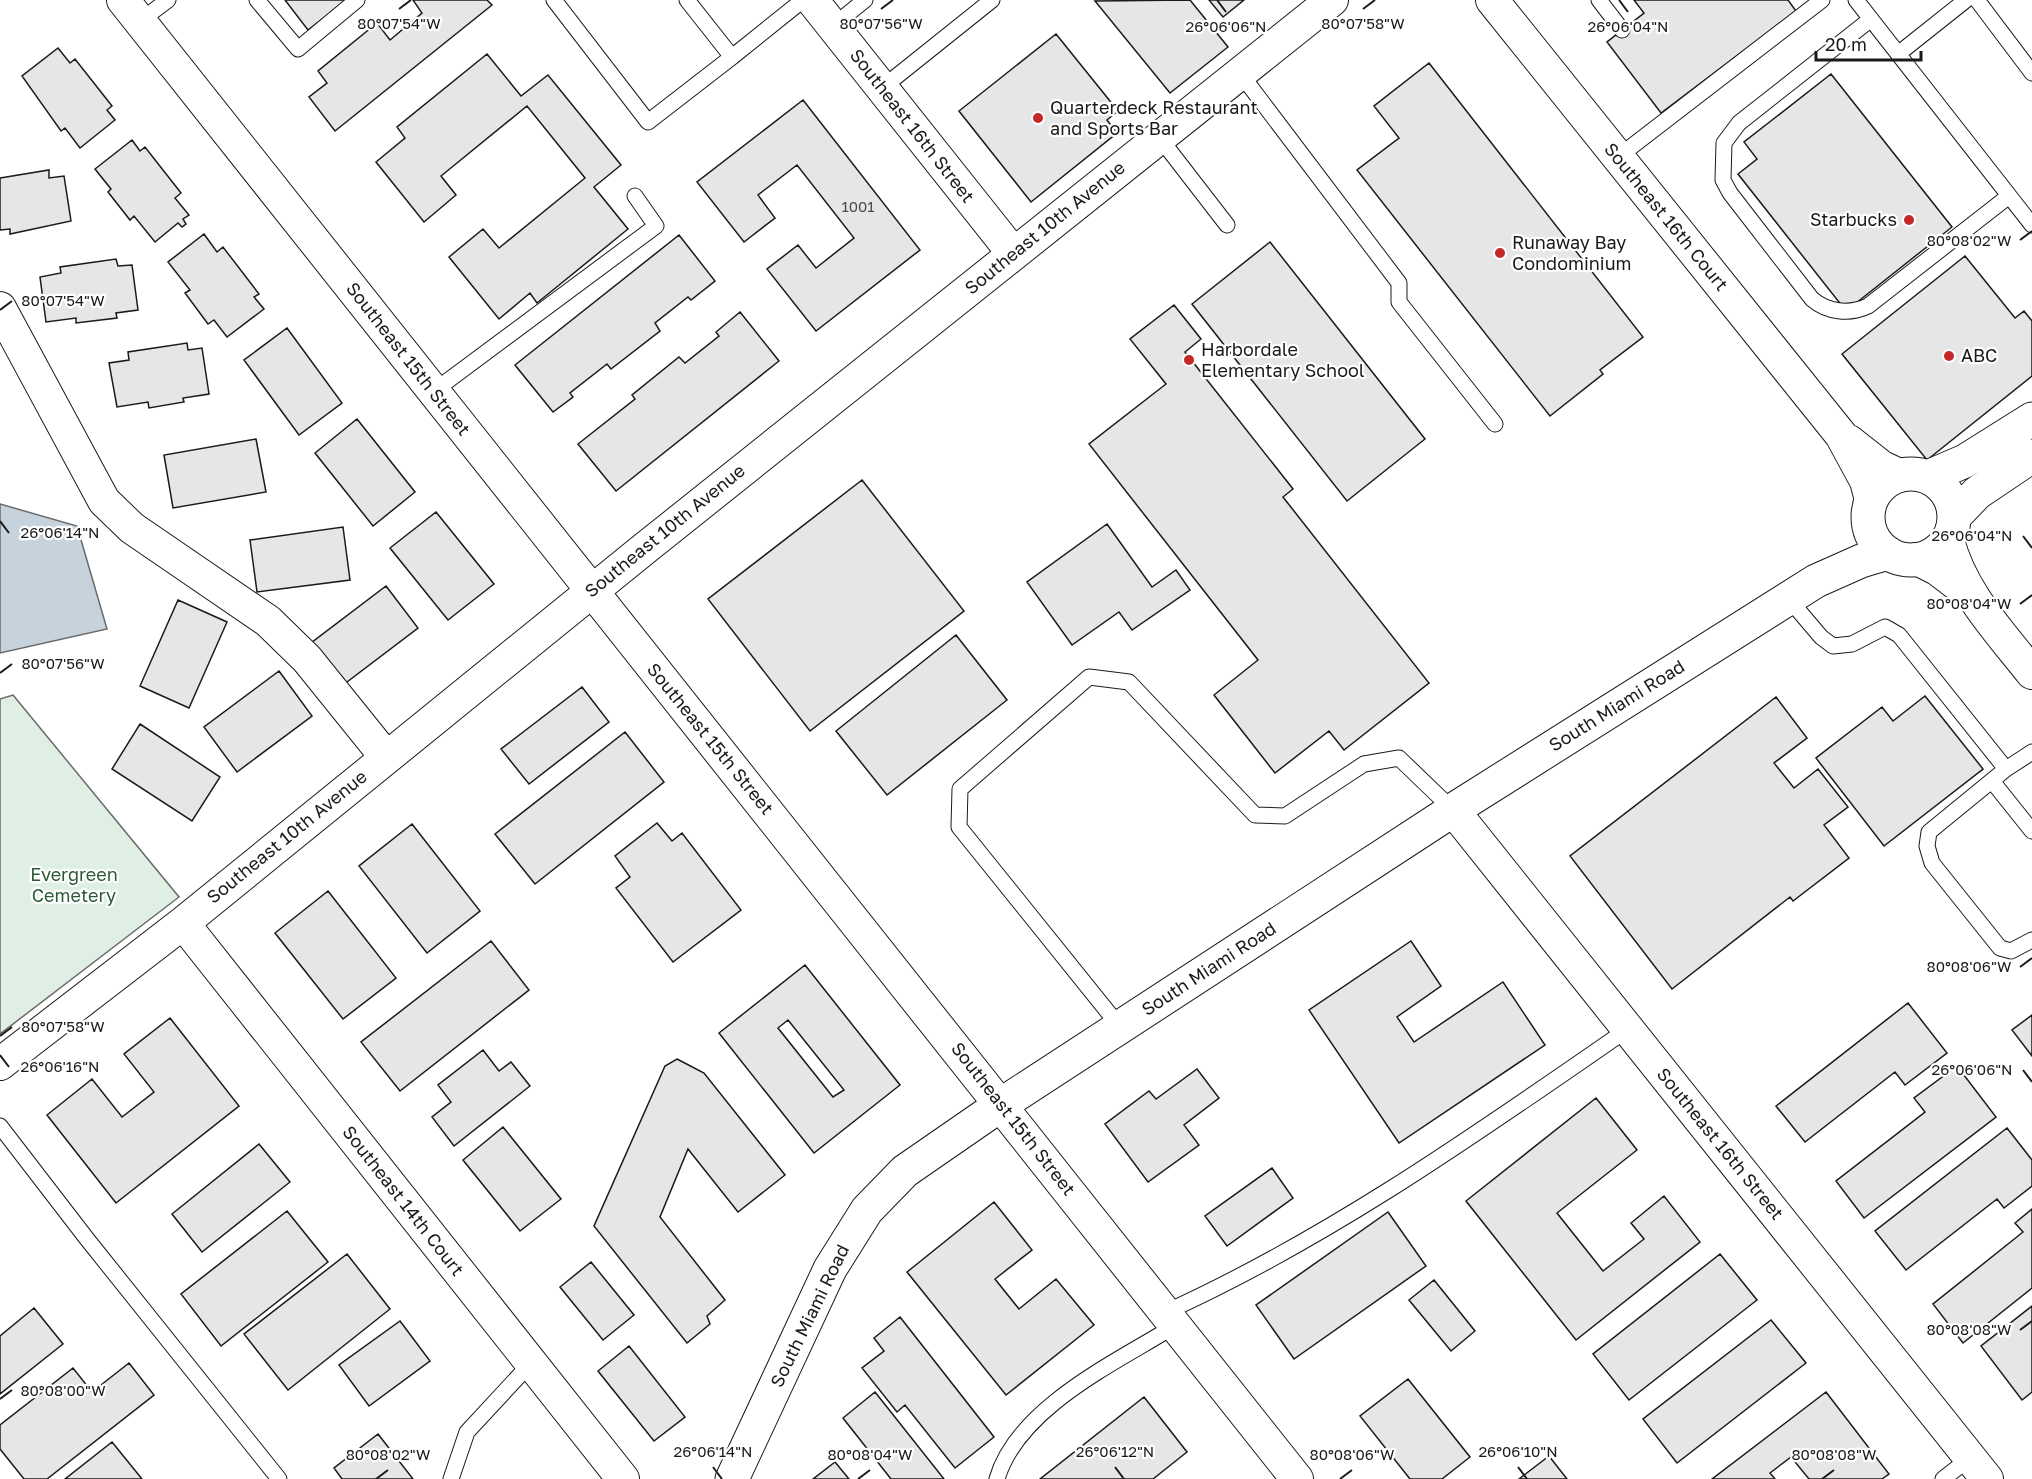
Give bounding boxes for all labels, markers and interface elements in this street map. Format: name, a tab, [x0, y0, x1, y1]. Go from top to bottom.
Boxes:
text: 80°07'54"W	[357, 14, 441, 32]
text: 80°07'56"W	[839, 14, 923, 32]
text: 80°07'58"W	[1321, 14, 1405, 32]
text: 26°06'06"N	[1186, 17, 1266, 35]
text: 26°06'04"N	[1587, 17, 1669, 35]
scale bar	[1816, 24, 1921, 62]
text: 20 m	[1825, 33, 1867, 55]
street label: Southeast 16th Street	[846, 44, 980, 207]
place label: Quarterdeck Restaurant and Sports Bar	[1050, 96, 1258, 139]
marker: Quarterdeck Restaurant and Sports Bar	[1031, 111, 1045, 125]
street label: Southeast 16th Court	[1600, 138, 1733, 295]
street label: Southeast 10th Avenue	[960, 156, 1129, 299]
house number: 1001	[841, 197, 875, 215]
place label: Starbucks	[1810, 208, 1897, 230]
marker: Starbucks	[1902, 213, 1916, 227]
place label: Runaway Bay Condominium	[1512, 231, 1631, 274]
text: 80°08'02"W	[1927, 231, 2011, 249]
marker: Runaway Bay Condominium	[1493, 246, 1507, 260]
street label: Southeast 15th Street	[342, 277, 476, 439]
text: 80°07'54"W	[21, 291, 105, 309]
place label: Harbordale Elementary School	[1201, 338, 1365, 381]
place label: ABC	[1961, 344, 1997, 366]
marker: ABC	[1942, 349, 1956, 363]
marker: Harbordale Elementary School	[1182, 353, 1196, 367]
street label: Southeast 10th Avenue	[580, 459, 749, 602]
text: 26°06'14"N	[21, 523, 99, 541]
text: 26°06'04"N	[1931, 526, 2013, 544]
text: 80°08'04"W	[1926, 594, 2012, 612]
text: 80°07'56"W	[21, 654, 105, 672]
street label: South Miami Road	[1545, 655, 1688, 756]
street label: Southeast 15th Street	[643, 658, 779, 819]
street label: Southeast 10th Avenue	[202, 765, 371, 908]
park label: Evergreen Cemetery	[30, 863, 118, 906]
street label: South Miami Road	[1137, 917, 1280, 1020]
text: 80°08'06"W	[1927, 957, 2011, 975]
text: 80°07'58"W	[21, 1017, 105, 1035]
street label: Southeast 15th Street	[947, 1037, 1081, 1199]
text: 26°06'16"N	[21, 1057, 99, 1075]
text: 26°06'06"N	[1932, 1060, 2012, 1078]
street label: Southeast 16th Street	[1653, 1063, 1789, 1224]
street label: Southeast 14th Court	[338, 1121, 469, 1280]
street label: South Miami Road	[765, 1241, 853, 1390]
text: 80°08'08"W	[1926, 1320, 2012, 1338]
text: 80°08'00"W	[20, 1381, 106, 1399]
text: 26°06'14"N	[674, 1442, 752, 1460]
text: 26°06'12"N	[1076, 1442, 1154, 1460]
text: 26°06'10"N	[1478, 1442, 1558, 1460]
text: 80°08'02"W	[346, 1445, 430, 1463]
text: 80°08'04"W	[827, 1445, 913, 1463]
text: 80°08'06"W	[1310, 1445, 1394, 1463]
text: 80°08'08"W	[1791, 1445, 1877, 1463]

